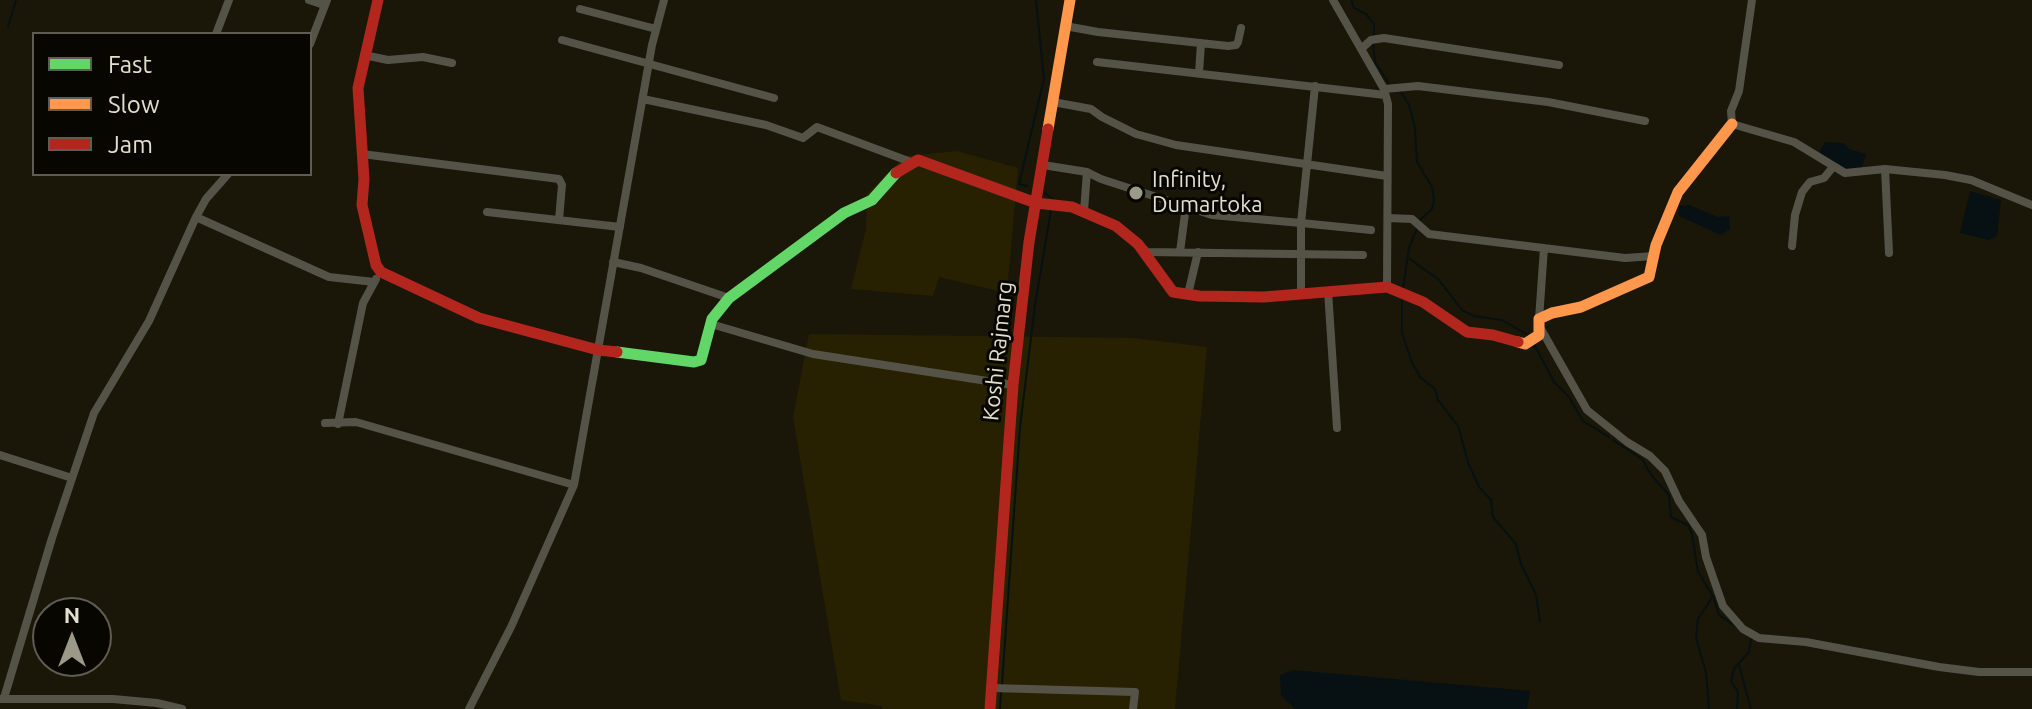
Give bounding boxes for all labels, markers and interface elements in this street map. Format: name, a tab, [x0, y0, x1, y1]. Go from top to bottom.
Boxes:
legend	[32, 32, 312, 176]
text: Fast	[108, 51, 152, 78]
text: Slow	[108, 91, 160, 118]
text: Jam	[108, 131, 153, 158]
place label: Infinity, Dumartoka	[1152, 167, 1263, 218]
marker: Infinity, Dumartoka	[1127, 184, 1145, 202]
street label: Koshi Rajmarg	[978, 280, 1018, 422]
north arrow	[32, 597, 112, 677]
text: N	[64, 602, 80, 627]

